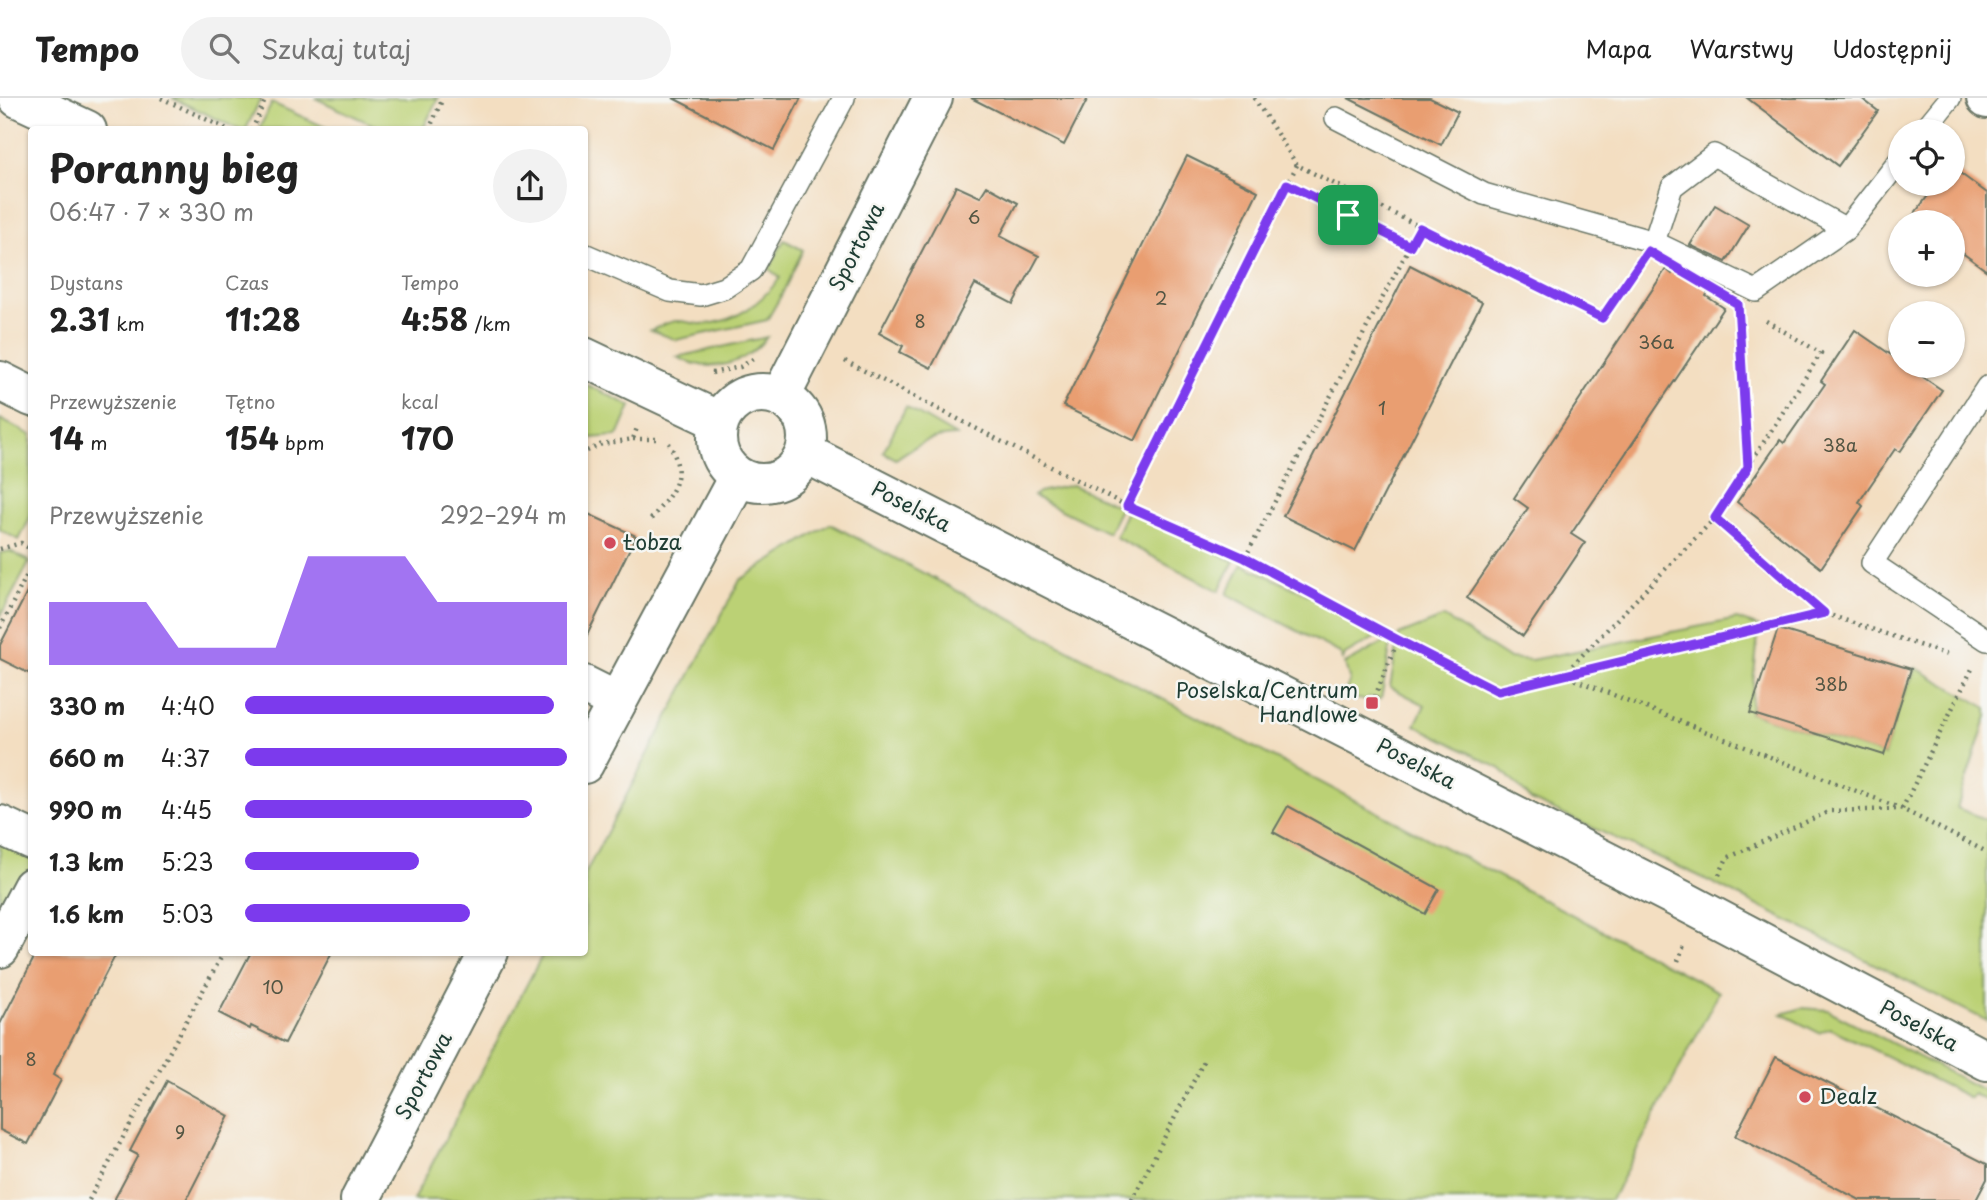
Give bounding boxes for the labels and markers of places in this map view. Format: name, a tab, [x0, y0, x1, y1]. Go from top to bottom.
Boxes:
pin	[1318, 185, 1378, 245]
place label: Łobza	[622, 525, 682, 557]
marker: Łobza	[602, 535, 618, 551]
place label: Poselska/Centrum Handlowe	[1176, 673, 1358, 729]
marker: Poselska/Centrum Handlowe	[1364, 695, 1380, 711]
place label: Dealz	[1819, 1079, 1877, 1111]
marker: Dealz	[1797, 1089, 1813, 1105]

